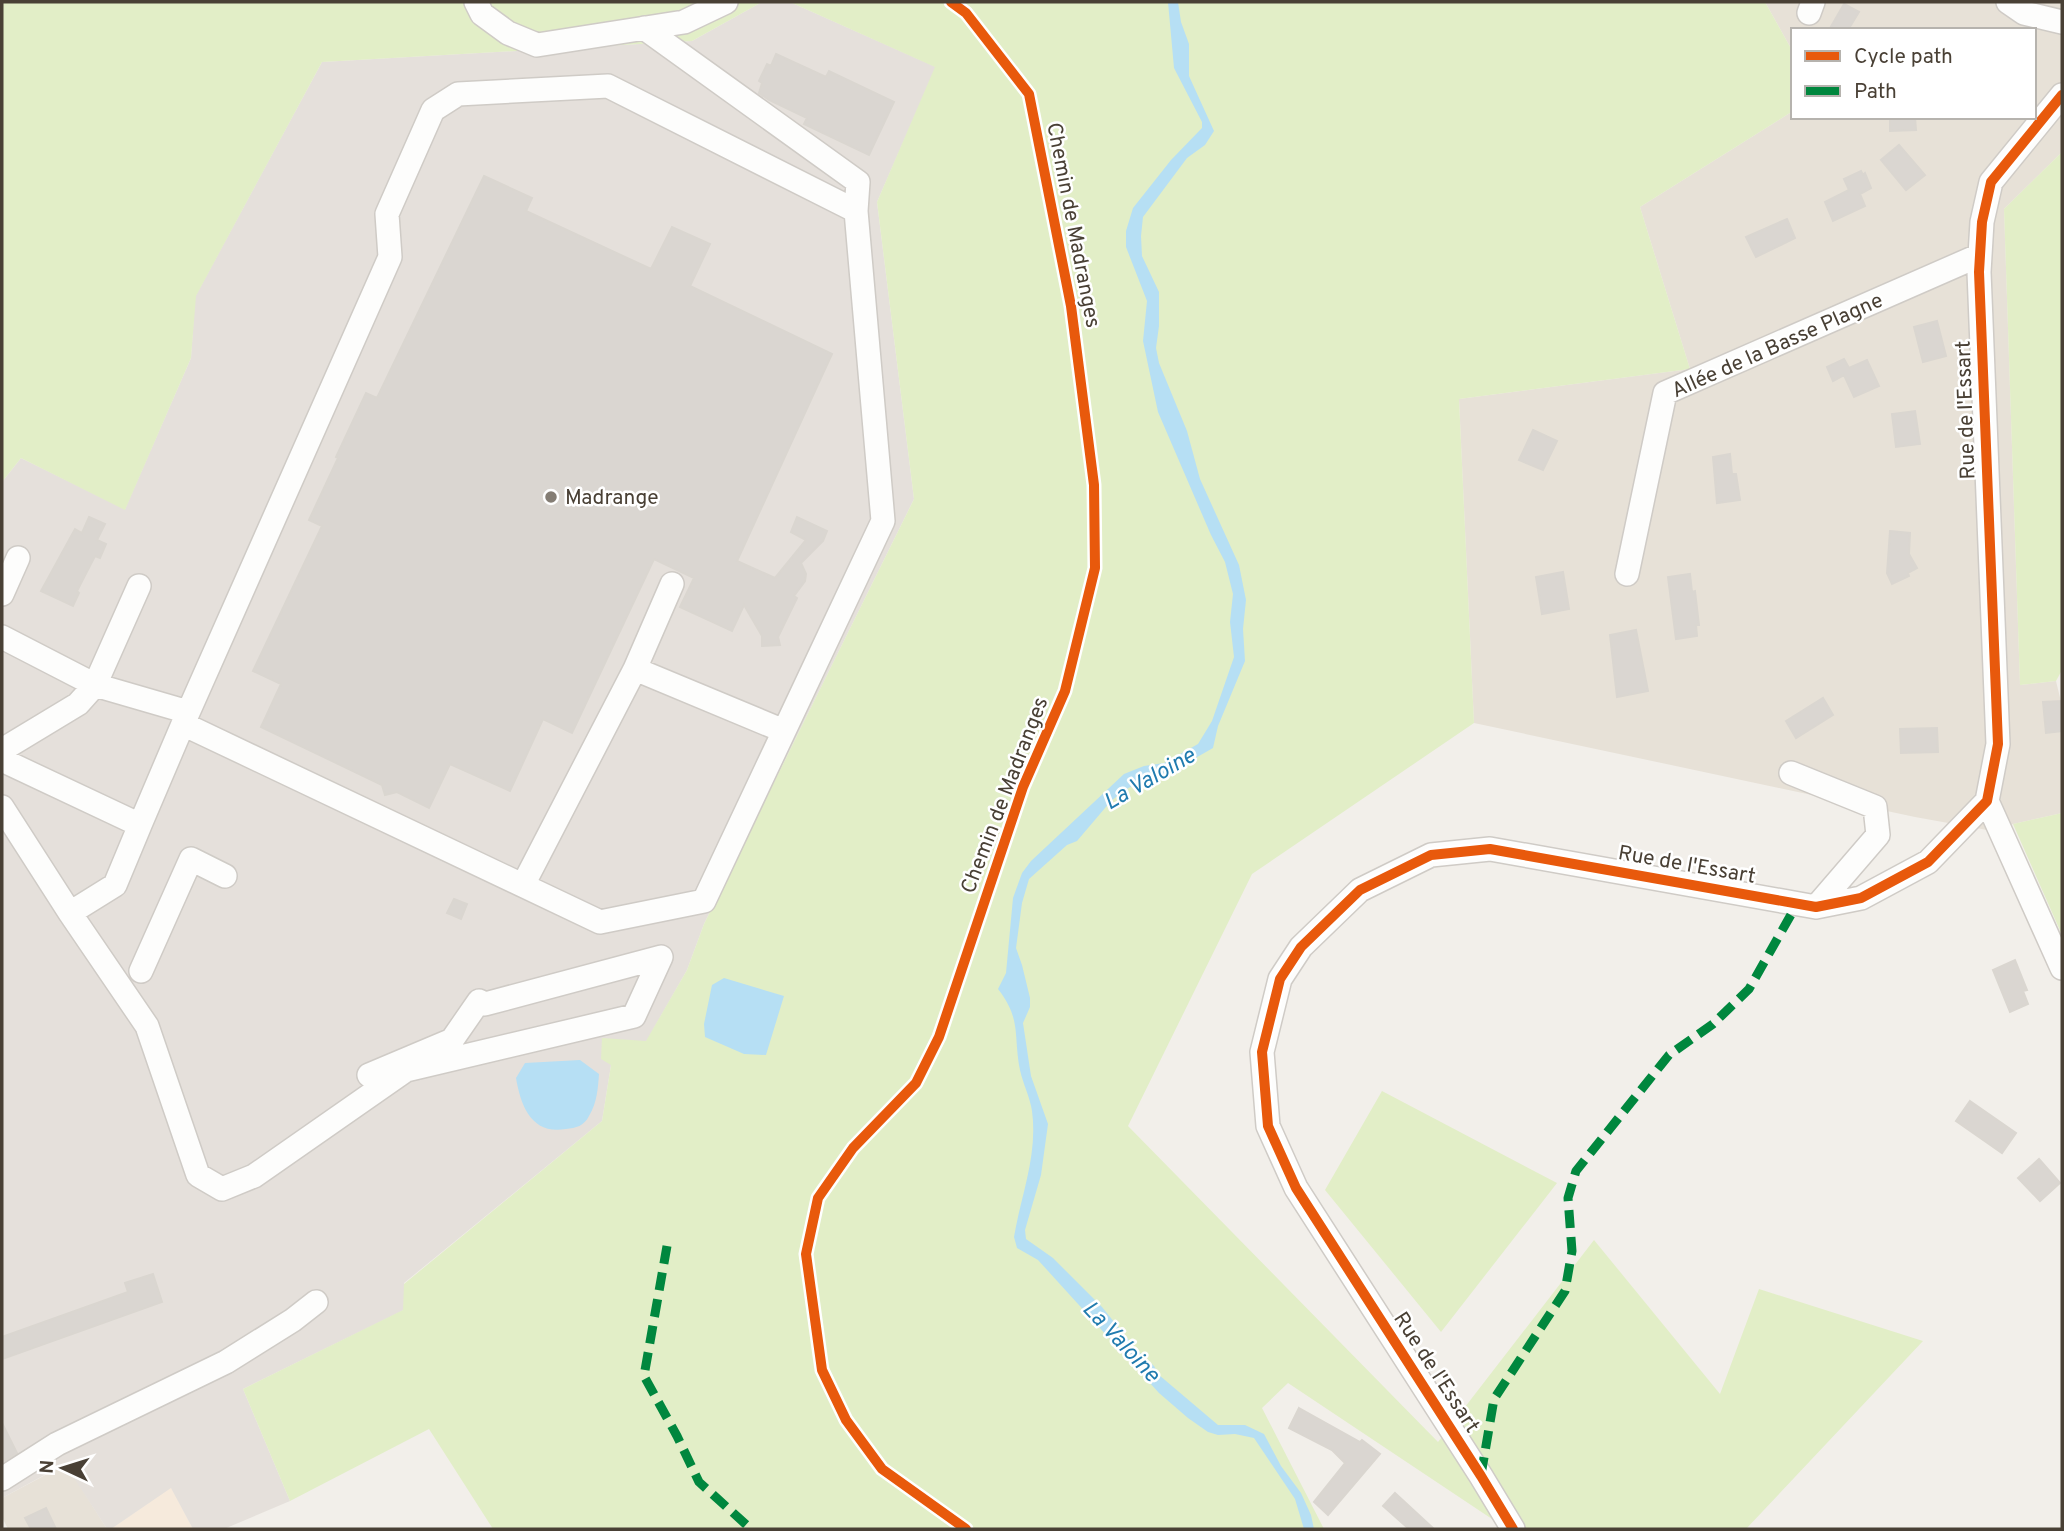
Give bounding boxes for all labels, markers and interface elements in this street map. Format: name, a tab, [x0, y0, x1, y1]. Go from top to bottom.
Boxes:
legend	[1791, 28, 2036, 119]
text: Cycle path	[1854, 44, 1953, 71]
text: Path	[1854, 79, 1897, 106]
street label: Chemin de Madranges	[1039, 120, 1106, 330]
street label: Allée de la Basse Plagne	[1668, 288, 1887, 405]
street label: Rue de l'Essart	[1951, 340, 1982, 480]
place label: Madrange	[565, 485, 659, 512]
marker: Madrange	[543, 489, 559, 505]
street label: Chemin de Madranges	[955, 693, 1055, 898]
water label: La Valoine	[1099, 742, 1202, 818]
street label: Rue de l'Essart	[1616, 840, 1758, 891]
water label: La Valoine	[1075, 1296, 1166, 1390]
street label: Rue de l'Essart	[1387, 1307, 1485, 1438]
north arrow	[28, 1433, 98, 1503]
text: N	[36, 1459, 60, 1475]

